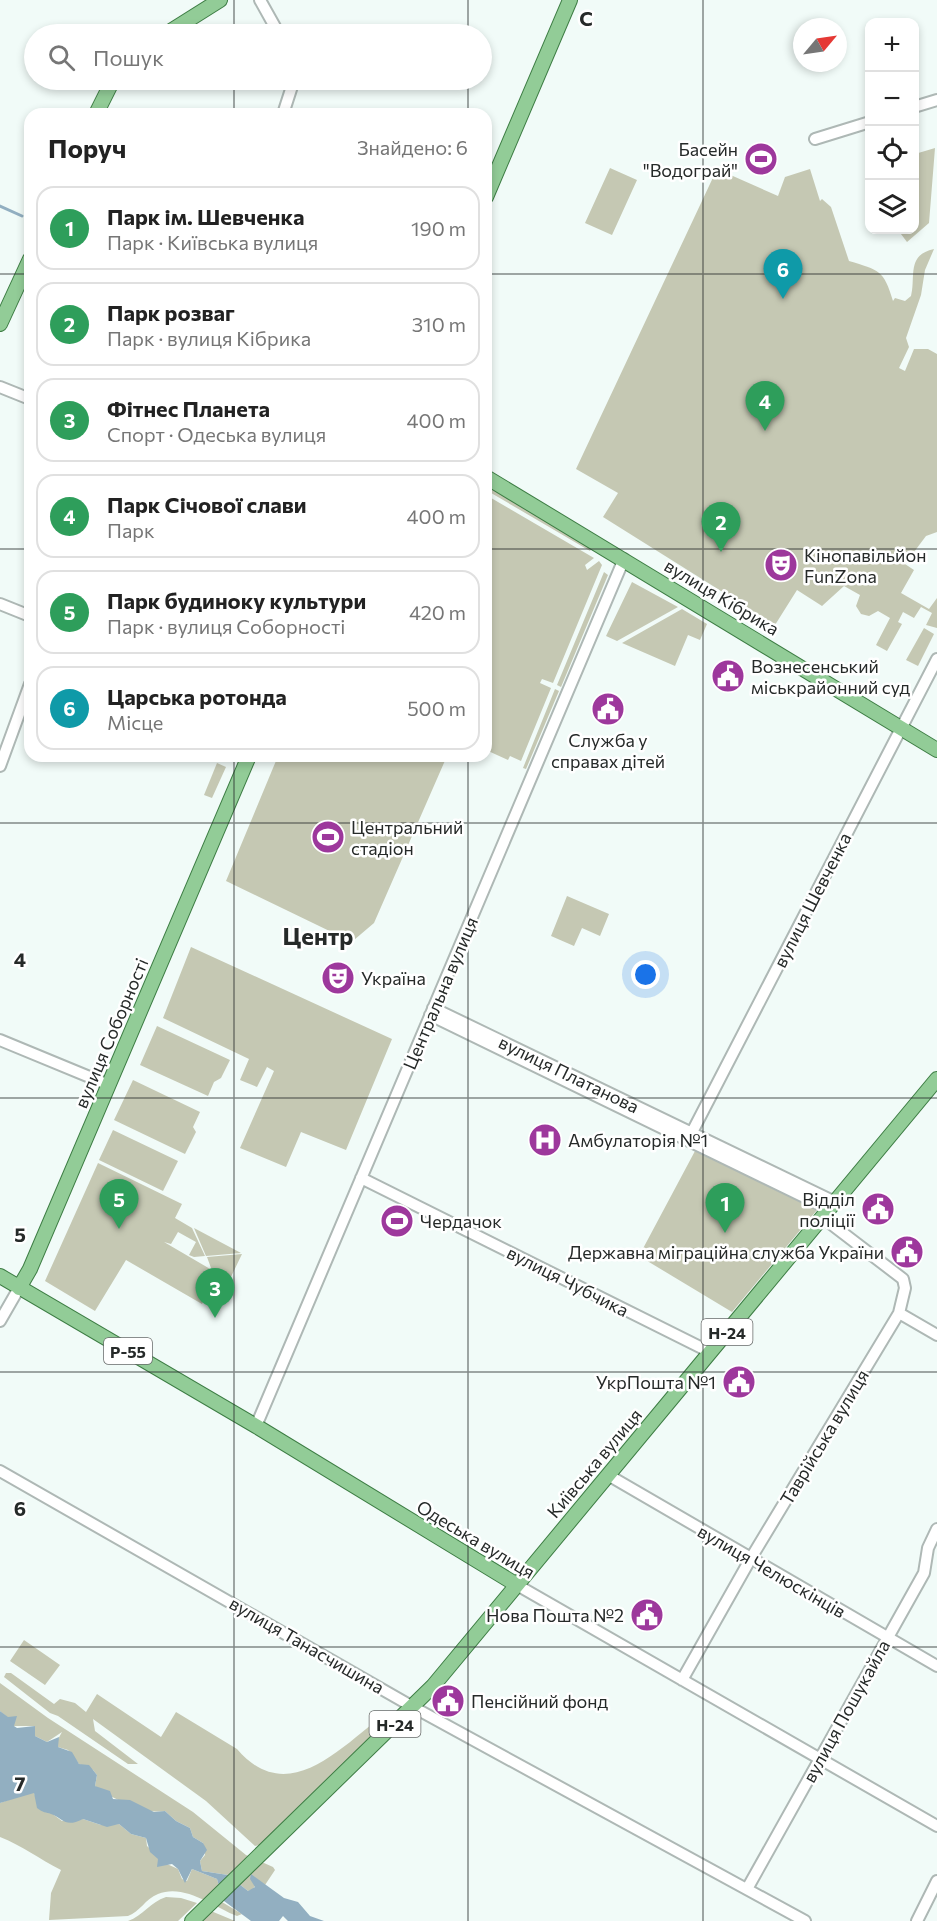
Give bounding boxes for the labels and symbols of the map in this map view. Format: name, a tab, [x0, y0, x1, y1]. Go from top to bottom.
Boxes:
text: C	[579, 6, 593, 30]
north arrow	[793, 18, 847, 72]
place label: Басейн "Водограй"	[643, 138, 738, 181]
sports icon: Басейн "Водограй"	[743, 141, 779, 177]
pin: 6	[764, 250, 802, 299]
pin: 4	[746, 382, 784, 431]
pin: 2	[702, 502, 740, 552]
place label: Кінопавільйон FunZona	[804, 544, 926, 587]
theatre icon: Кінопавільйон FunZona	[763, 547, 799, 583]
street label: вулиця Кібрика	[661, 554, 783, 640]
place label: Вознесенський міськрайонний суд	[751, 655, 910, 698]
public building icon: Вознесенський міськрайонний суд	[710, 658, 746, 694]
public building icon: Служба у справах дітей	[590, 691, 626, 727]
place label: Служба у справах дітей	[551, 729, 665, 772]
place label: Центральний стадіон	[351, 816, 463, 859]
sports icon: Центральний стадіон	[310, 819, 346, 855]
street label: вулиця Шевченка	[769, 829, 855, 971]
street label: Центральна вулиця	[398, 914, 482, 1072]
district label: Центр	[283, 921, 353, 950]
text: 4	[14, 947, 26, 971]
street label: вулиця Соборності	[69, 955, 153, 1111]
theatre icon: Україна	[320, 960, 356, 996]
your location	[631, 960, 660, 989]
place label: Україна	[361, 967, 426, 989]
street label: вулиця Платанова	[495, 1031, 643, 1117]
hospital icon: Амбулаторія №1	[527, 1122, 563, 1158]
place label: Амбулаторія №1	[568, 1129, 708, 1151]
pin: 5	[100, 1180, 138, 1229]
pin: 1	[706, 1184, 744, 1233]
place label: Відділ поліції	[799, 1188, 855, 1231]
public building icon: Відділ поліції	[860, 1191, 896, 1227]
sports icon: Чердачок	[379, 1203, 415, 1239]
place label: Чердачок	[420, 1210, 502, 1232]
text: 5	[14, 1222, 26, 1246]
public building icon: Державна міграційна служба України	[889, 1234, 925, 1270]
street label: вулиця Чубчика	[504, 1241, 632, 1321]
place label: Державна міграційна служба України	[568, 1241, 884, 1263]
pin: 3	[196, 1268, 234, 1318]
road number: Н-24	[702, 1319, 752, 1345]
road number: Р-55	[104, 1338, 152, 1364]
public building icon: УкрПошта №1	[721, 1364, 757, 1400]
street label: Таврійська вулиця	[775, 1365, 873, 1509]
place label: УкрПошта №1	[596, 1371, 716, 1393]
street label: Київська вулиця	[542, 1404, 646, 1522]
street label: Одеська вулиця	[413, 1495, 539, 1583]
text: 6	[14, 1496, 26, 1520]
street label: вулиця Челюскінців	[694, 1520, 850, 1622]
street label: вулиця Танасчишина	[226, 1592, 388, 1698]
public building icon: Нова Пошта №2	[629, 1597, 665, 1633]
place label: Нова Пошта №2	[486, 1604, 624, 1626]
street label: вулиця Пошукайла	[798, 1636, 894, 1786]
public building icon: Пенсійний фонд	[430, 1683, 466, 1719]
place label: Пенсійний фонд	[471, 1690, 609, 1712]
road number: Н-24	[370, 1711, 420, 1737]
text: 7	[15, 1771, 26, 1795]

